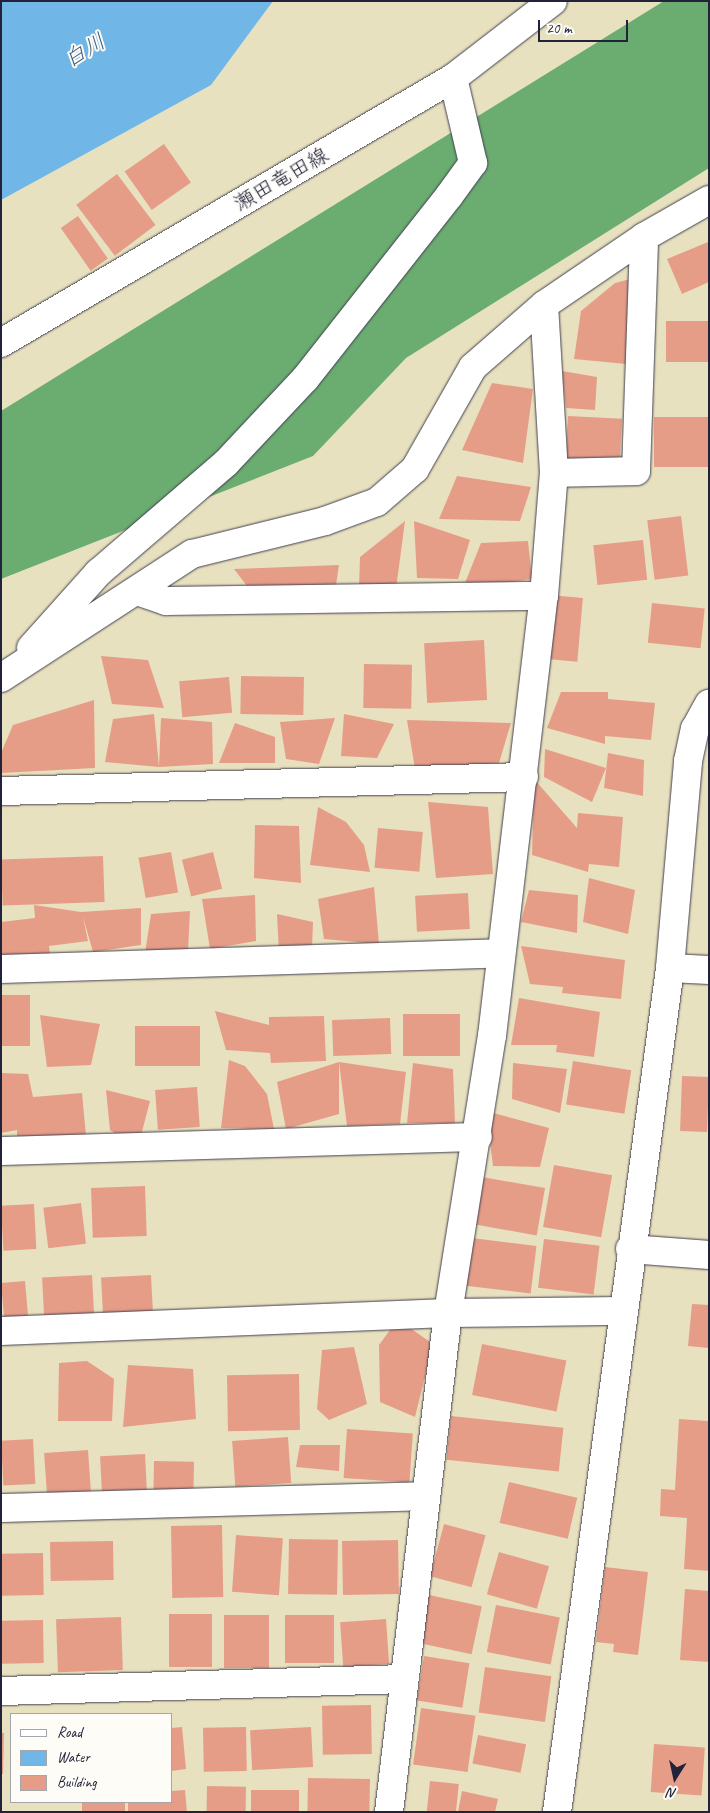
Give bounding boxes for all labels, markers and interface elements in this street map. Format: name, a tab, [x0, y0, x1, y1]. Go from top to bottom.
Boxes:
scale bar	[540, 10, 630, 42]
text: 20 m	[546, 19, 572, 38]
water label: 白川	[59, 28, 111, 74]
street label: 瀬田竜田線	[229, 142, 333, 216]
legend	[10, 1713, 172, 1803]
text: Road	[57, 1723, 82, 1742]
text: Water	[57, 1748, 90, 1767]
north arrow	[650, 1753, 700, 1803]
text: Building	[57, 1773, 96, 1792]
text: N	[667, 1784, 678, 1802]

